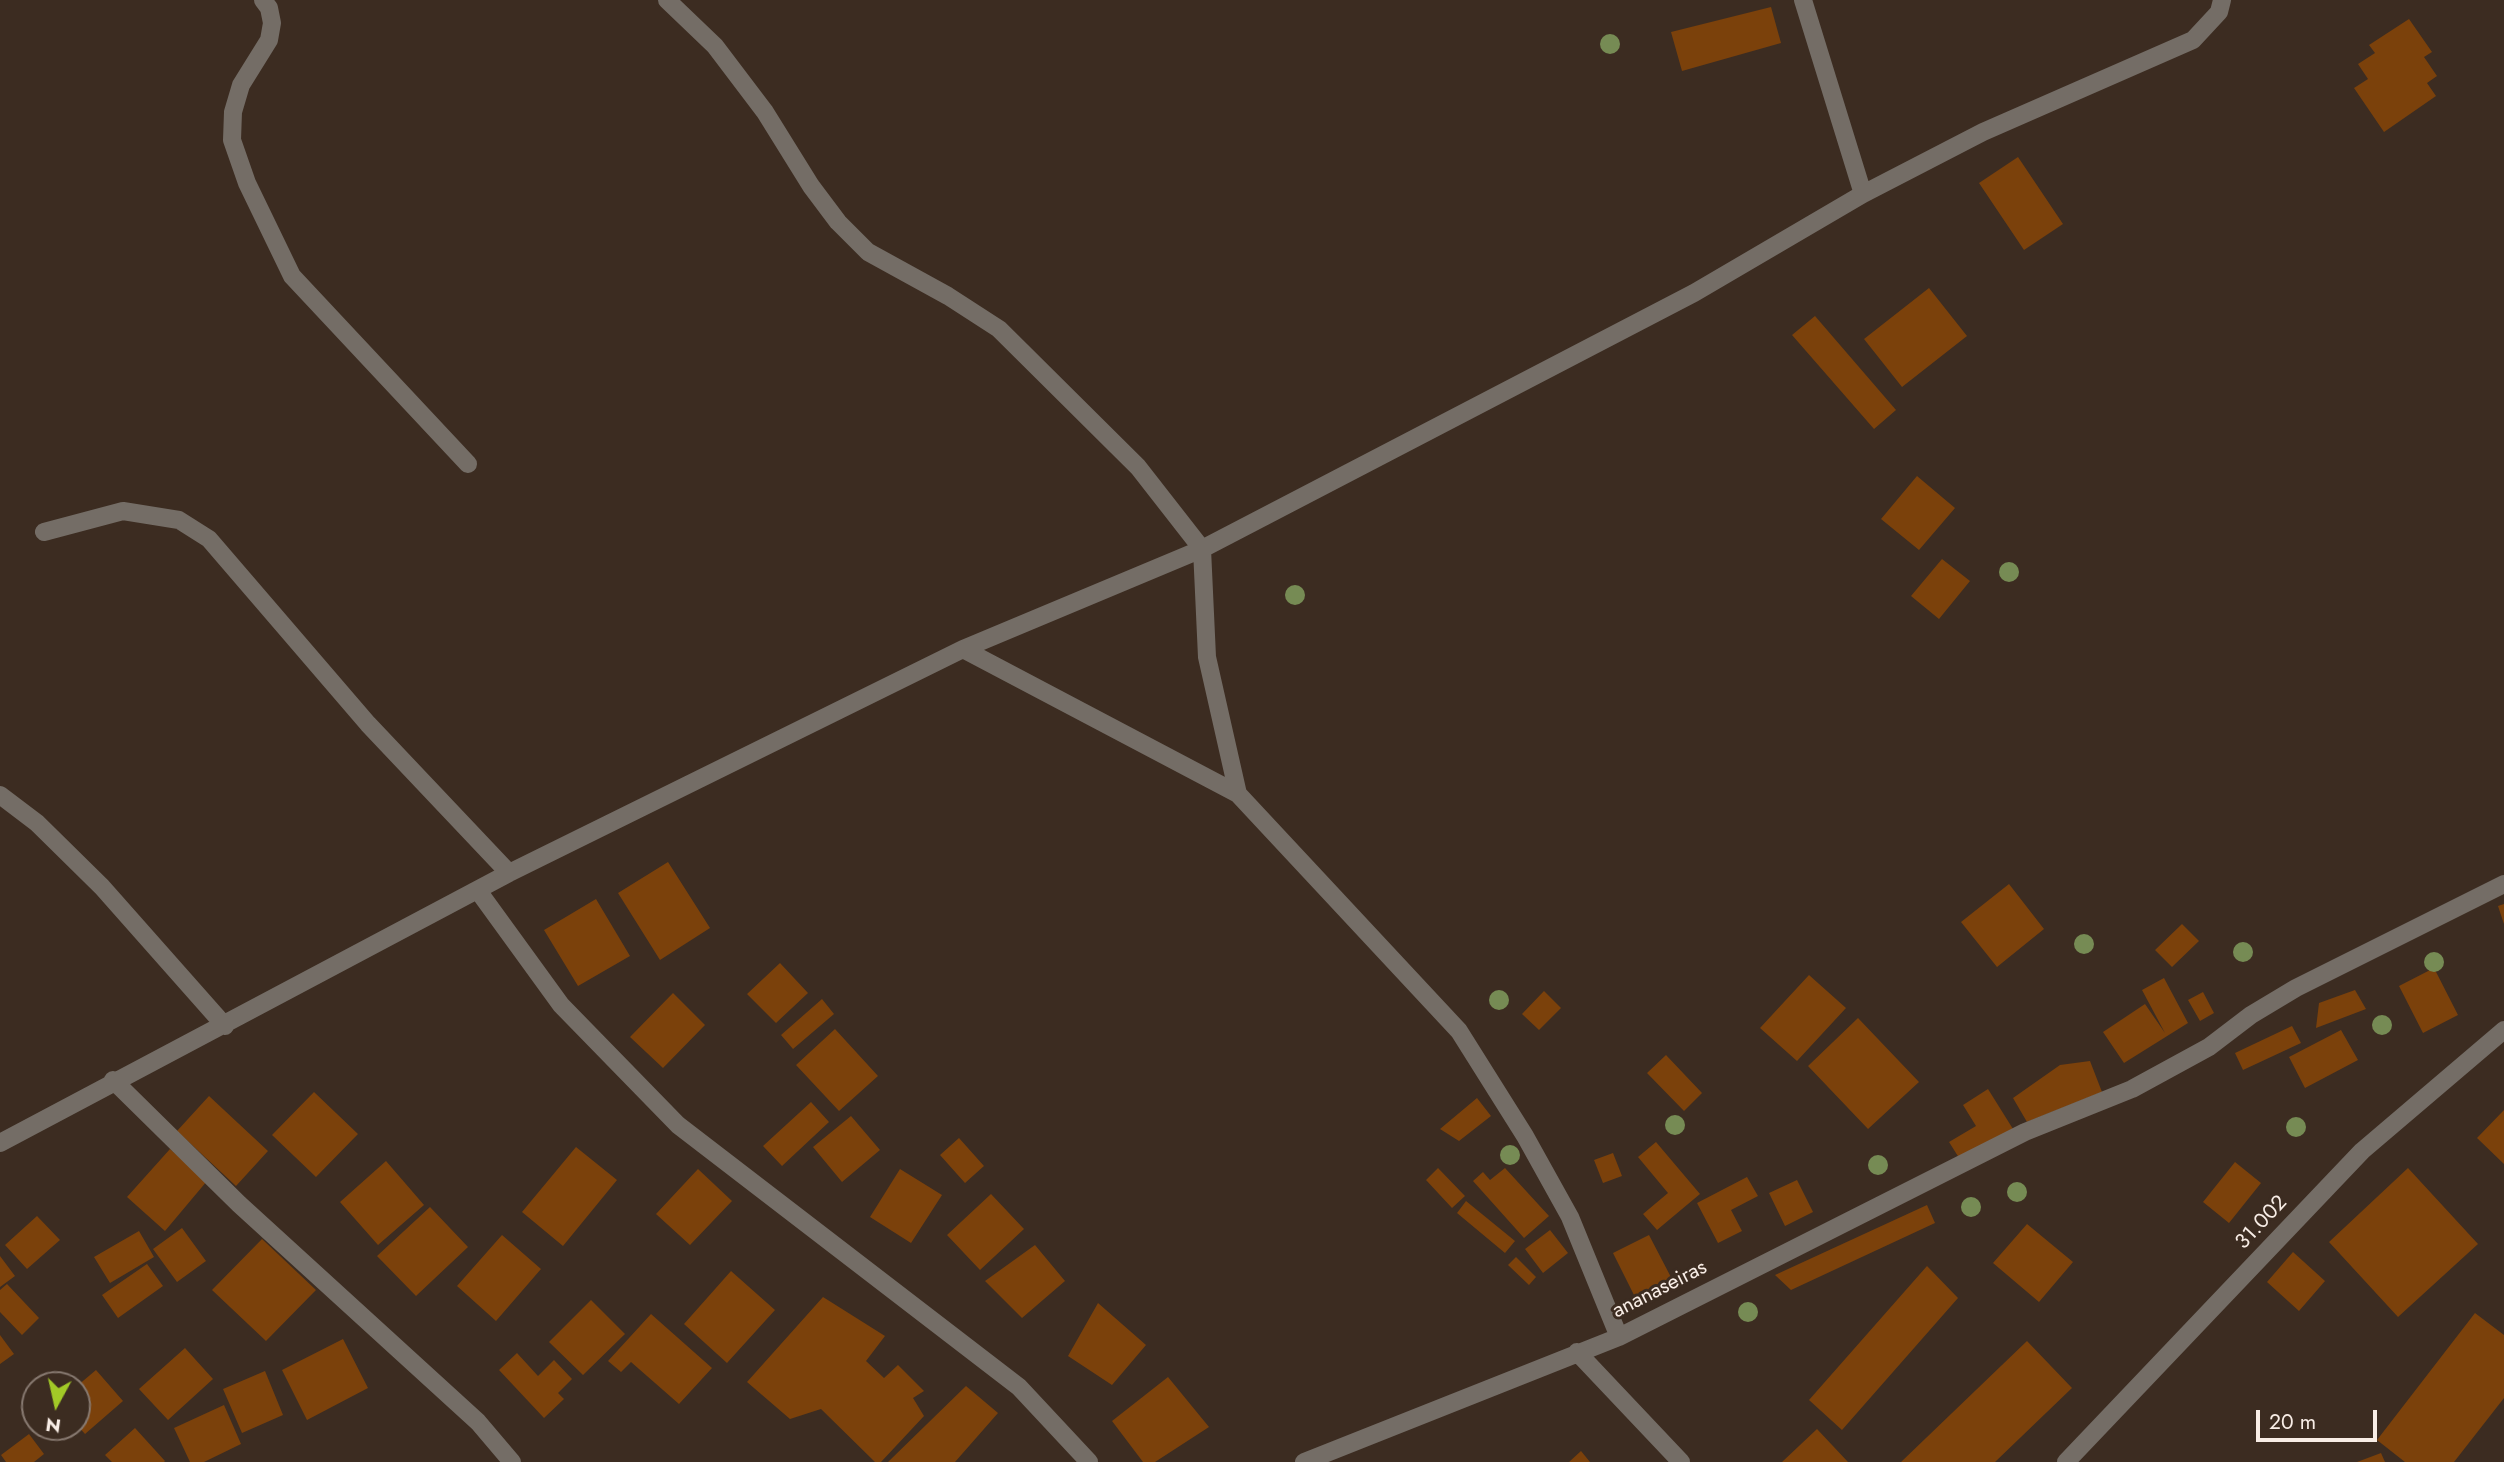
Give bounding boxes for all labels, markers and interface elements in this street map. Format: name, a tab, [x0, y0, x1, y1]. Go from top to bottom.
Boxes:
street label: 31.002	[2231, 1191, 2293, 1255]
street label: ananaseiras	[1608, 1255, 1712, 1325]
north arrow	[21, 1371, 91, 1441]
scale bar	[2259, 1396, 2380, 1440]
text: 20 m	[2269, 1407, 2316, 1437]
text: N	[44, 1411, 63, 1440]

